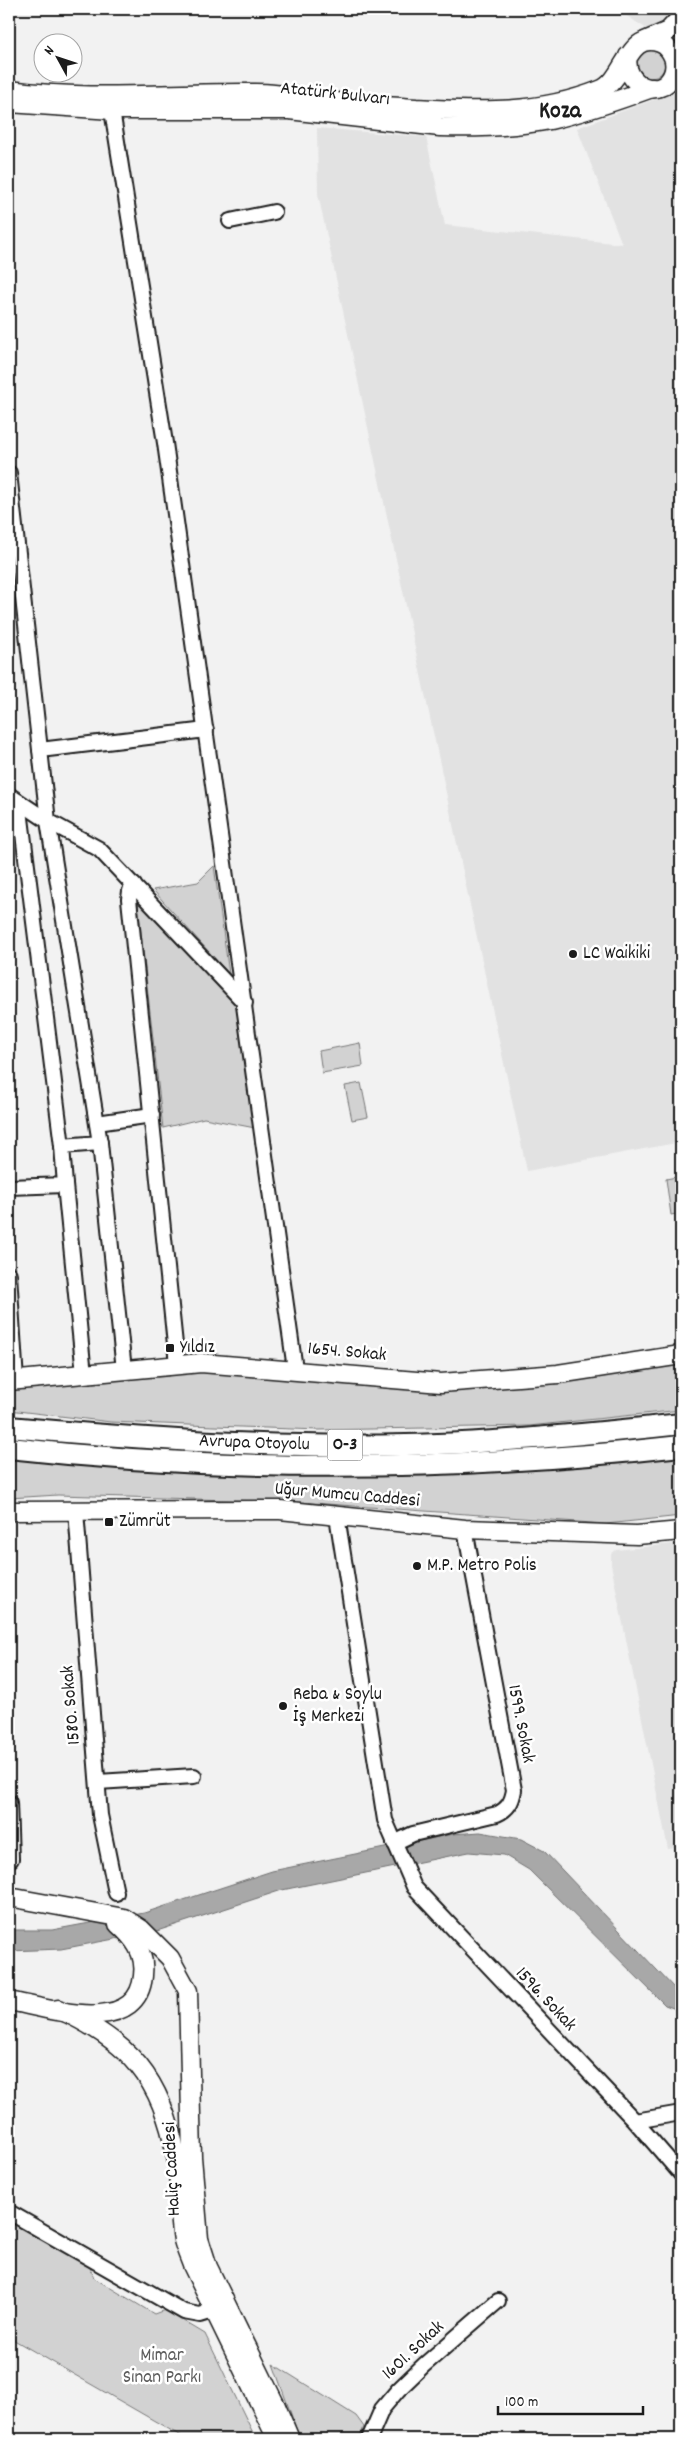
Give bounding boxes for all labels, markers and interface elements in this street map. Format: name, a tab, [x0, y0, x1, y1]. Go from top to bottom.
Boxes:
north arrow	[32, 32, 82, 82]
text: N	[40, 42, 60, 60]
street label: Atatürk Bulvarı	[279, 76, 391, 114]
district label: Koza	[539, 95, 582, 129]
place label: LC Waikiki	[583, 941, 651, 968]
marker: LC Waikiki	[567, 948, 579, 960]
place label: Yıldız	[180, 1335, 215, 1362]
street label: 1654. Sokak	[306, 1336, 388, 1370]
marker: Yıldız	[164, 1342, 176, 1354]
street label: Avrupa Otoyolu	[198, 1428, 310, 1459]
road number: O-3	[328, 1430, 362, 1460]
street label: Uğur Mumcu Caddesi	[273, 1476, 421, 1516]
place label: Zümrüt	[119, 1509, 171, 1536]
marker: Zümrüt	[103, 1516, 115, 1528]
place label: M.P. Metro Polis	[427, 1553, 537, 1580]
marker: M.P. Metro Polis	[411, 1560, 423, 1572]
street label: 1580. Sokak	[55, 1664, 89, 1746]
place label: Reba & Soylu İş Merkezi	[293, 1682, 382, 1731]
street label: 1599. Sokak	[499, 1683, 541, 1766]
marker: Reba & Soylu İş Merkezi	[277, 1700, 289, 1712]
street label: 1596. Sokak	[508, 1962, 582, 2039]
street label: Haliç Caddesi	[157, 2121, 189, 2217]
street label: 1601. Sokak	[377, 2315, 451, 2387]
park label: Mimar Sinan Parkı	[123, 2343, 201, 2392]
scale bar	[498, 2383, 642, 2415]
text: 100 m	[505, 2392, 538, 2414]

